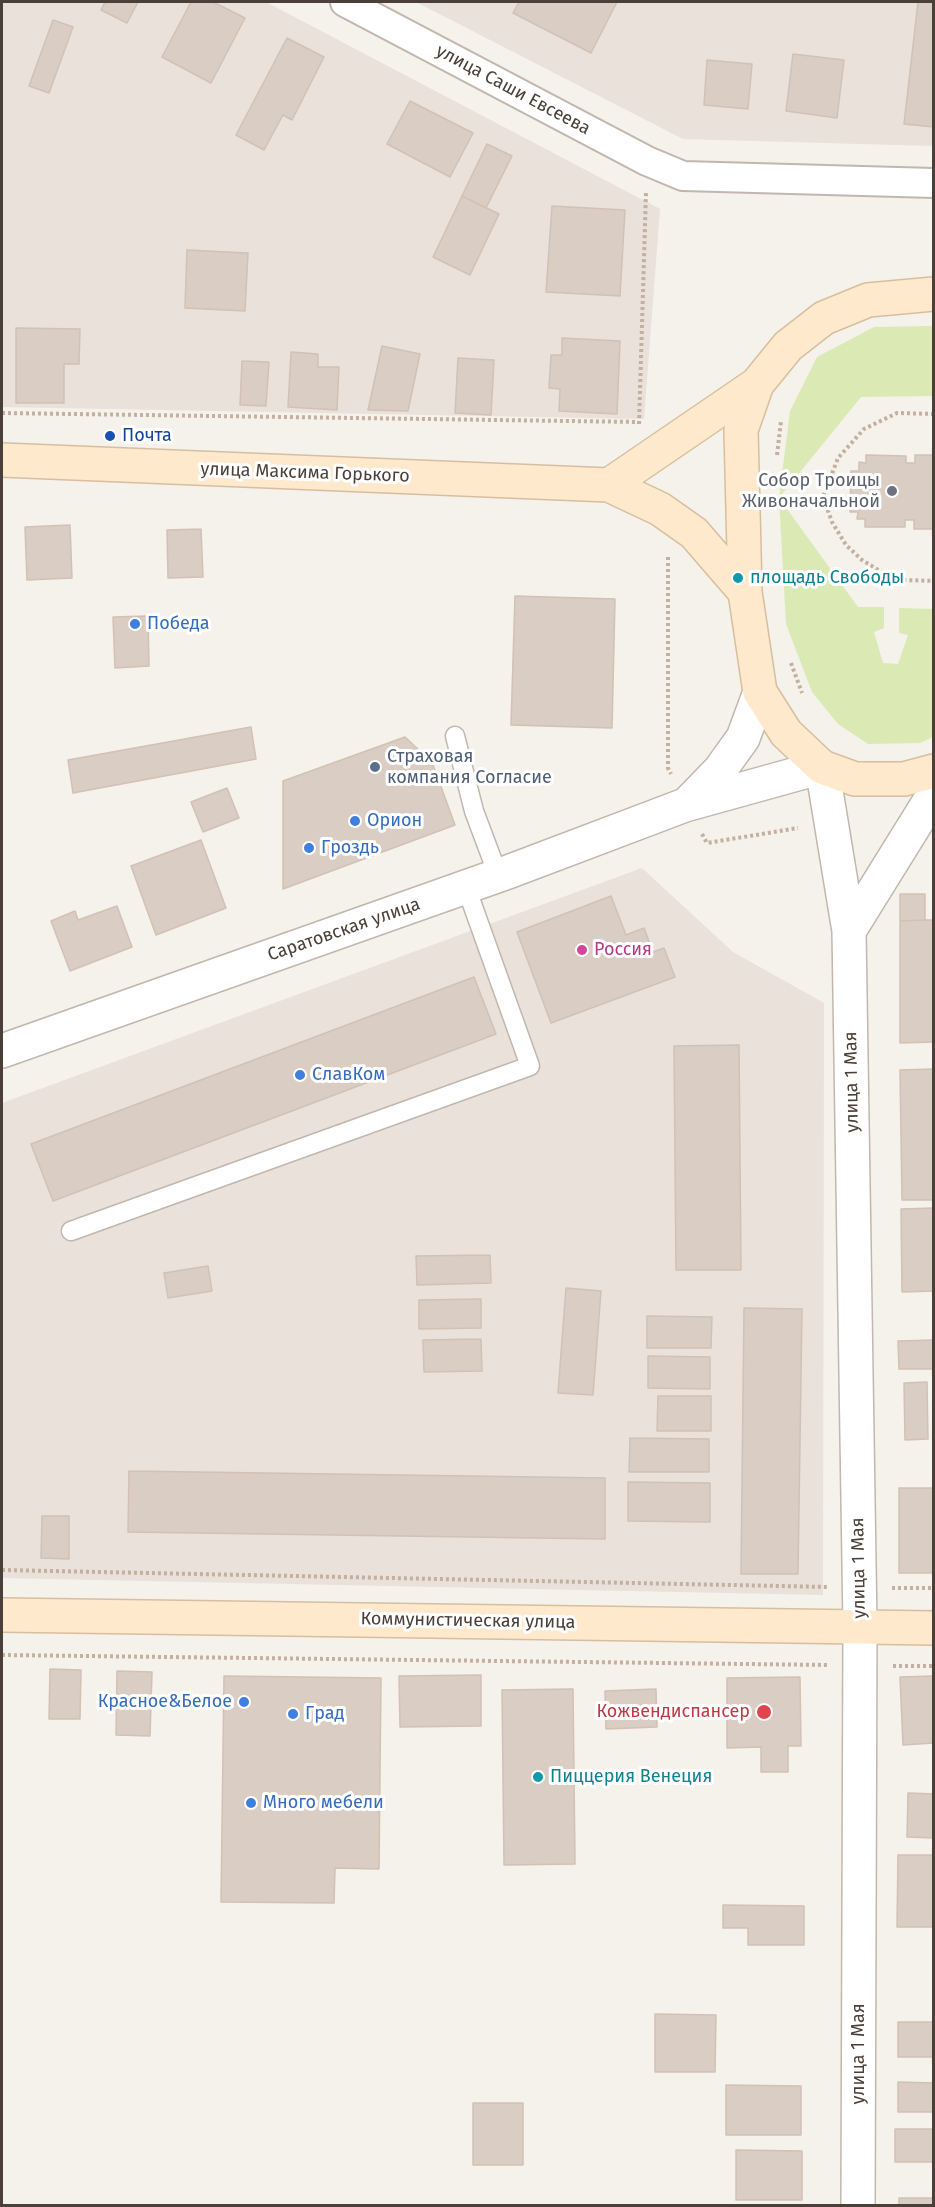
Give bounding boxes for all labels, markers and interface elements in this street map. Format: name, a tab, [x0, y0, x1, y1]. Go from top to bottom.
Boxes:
street label: улица Саши Евсеева	[432, 40, 594, 140]
place label: Почта	[122, 425, 172, 447]
marker: Почта	[103, 429, 117, 443]
street label: улица Максима Горького	[200, 459, 410, 487]
place label: Собор Троицы Живоначальной	[742, 470, 880, 512]
marker: Собор Троицы Живоначальной	[885, 484, 899, 498]
place label: площадь Свободы	[750, 567, 904, 589]
marker: площадь Свободы	[731, 571, 745, 585]
place label: Победа	[147, 613, 210, 635]
marker: Победа	[128, 617, 142, 631]
place label: Страховая компания Согласие	[387, 746, 552, 789]
marker: Страховая компания Согласие	[368, 760, 382, 774]
place label: Орион	[367, 810, 422, 832]
marker: Орион	[348, 814, 362, 828]
place label: Гроздь	[321, 837, 379, 859]
marker: Гроздь	[302, 841, 316, 855]
street label: Саратовская улица	[265, 894, 423, 966]
place label: Россия	[594, 939, 652, 961]
marker: Россия	[575, 943, 589, 957]
street label: улица 1 Мая	[840, 1031, 864, 1133]
place label: СлавКом	[312, 1064, 385, 1086]
marker: СлавКом	[293, 1068, 307, 1082]
street label: улица 1 Мая	[847, 1517, 871, 1619]
street label: Коммунистическая улица	[360, 1608, 576, 1634]
place label: Красное&Белое	[98, 1691, 232, 1713]
marker: Красное&Белое	[237, 1695, 251, 1709]
place label: Кожвендиспансер	[597, 1701, 750, 1723]
place label: Град	[305, 1703, 344, 1725]
marker: Кожвендиспансер	[755, 1703, 773, 1721]
marker: Град	[286, 1707, 300, 1721]
place label: Пиццерия Венеция	[550, 1766, 712, 1788]
marker: Пиццерия Венеция	[531, 1770, 545, 1784]
place label: Много мебели	[263, 1792, 384, 1814]
marker: Много мебели	[244, 1796, 258, 1810]
street label: улица 1 Мая	[848, 2003, 870, 2105]

